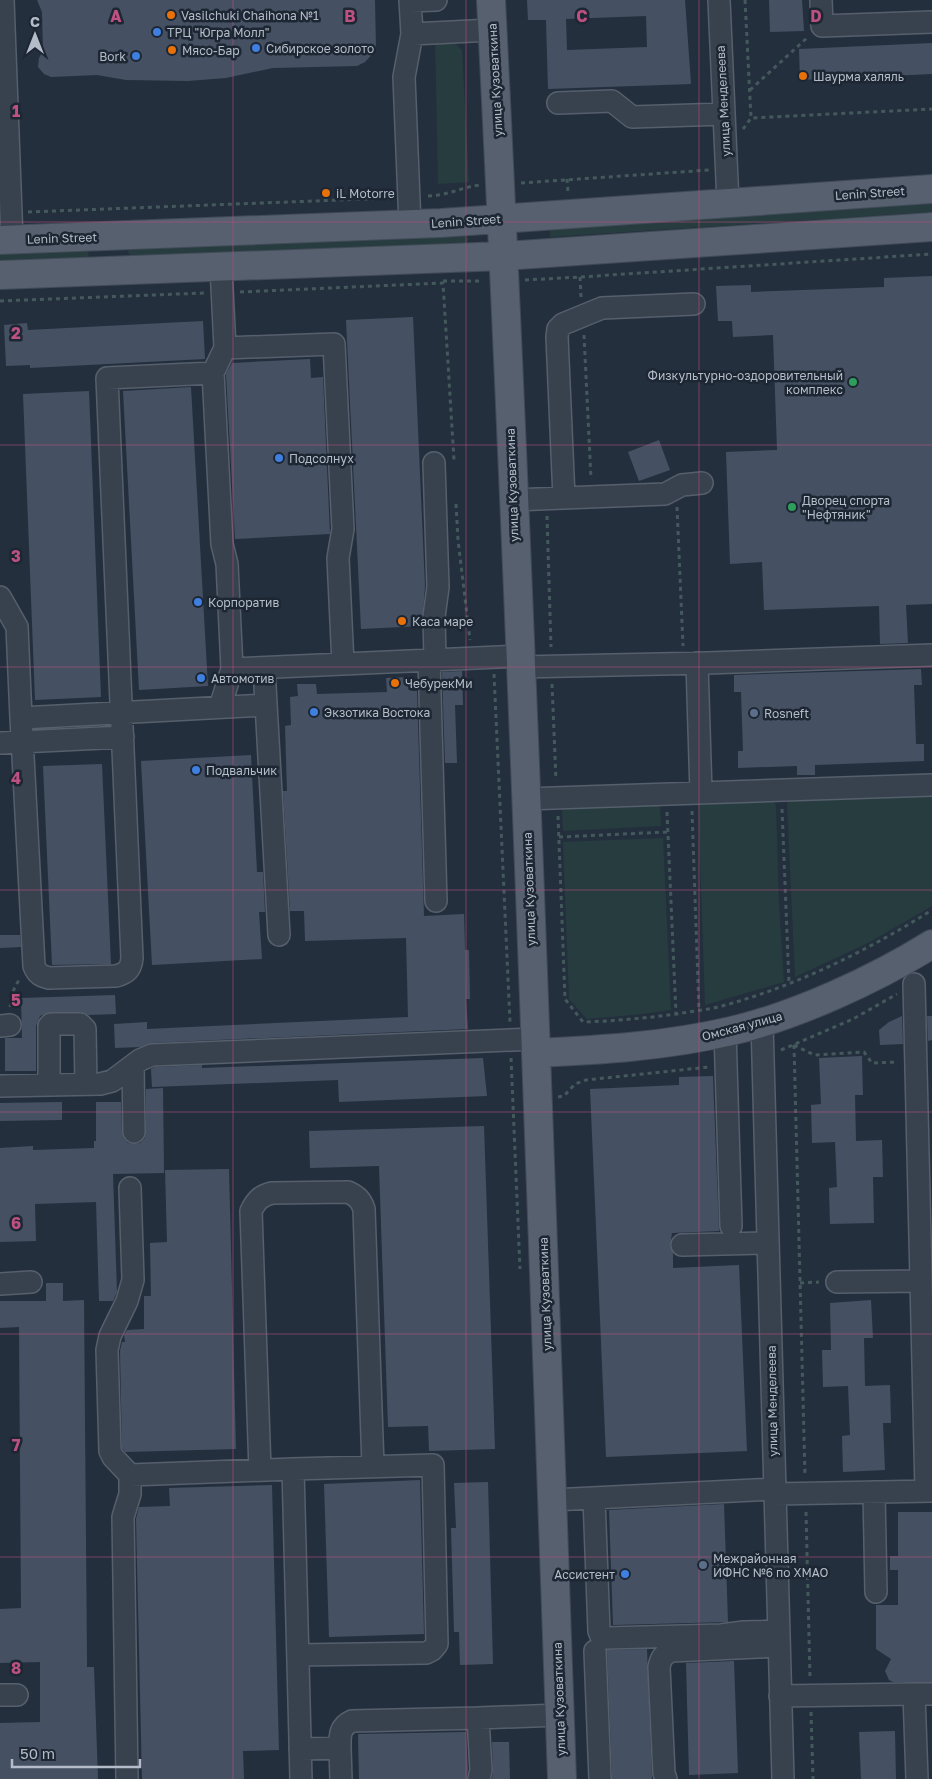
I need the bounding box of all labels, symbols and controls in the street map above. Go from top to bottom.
text: A [110,6,122,26]
text: B [344,6,356,26]
text: C [576,6,588,26]
text: D [810,6,822,26]
place label: Vasilchuki Chaihona №1 [181,8,319,23]
marker: Vasilchuki Chaihona №1 [165,9,177,21]
north arrow [10,10,60,60]
text: С [30,13,40,30]
street label: улица Кузоваткина [485,23,505,137]
place label: ТРЦ "Югра Молл" [167,25,269,40]
marker: ТРЦ "Югра Молл" [151,26,163,38]
place label: Сибирское золото [266,41,374,56]
marker: Сибирское золото [250,42,262,54]
place label: Мясо-Бар [182,43,240,58]
marker: Мясо-Бар [166,44,178,56]
street label: улица Менделеева [713,45,733,157]
place label: Bork [99,49,126,64]
marker: Bork [130,50,142,62]
place label: Шаурма халяль [813,69,904,84]
marker: Шаурма халяль [797,70,809,82]
text: 1 [12,101,20,121]
street label: Lenin Street [834,183,906,203]
place label: iL Motorre [336,186,395,201]
marker: iL Motorre [320,187,332,199]
street label: Lenin Street [430,211,502,231]
street label: Lenin Street [27,229,98,247]
text: 2 [11,323,21,343]
place label: Физкультурно-оздоровительный комплекс [648,368,843,397]
marker: Физкультурно-оздоровительный комплекс [847,376,859,388]
street label: улица Кузоваткина [503,428,521,542]
place label: Подсолнух [289,451,354,466]
marker: Подсолнух [273,452,285,464]
place label: Дворец спорта "Нефтяник" [802,493,890,522]
marker: Дворец спорта "Нефтяник" [786,501,798,513]
text: 3 [11,546,21,566]
place label: Корпоратив [208,595,279,610]
marker: Корпоратив [192,596,204,608]
place label: Каса маре [412,614,473,629]
marker: Каса маре [396,615,408,627]
place label: Автомотив [211,671,275,686]
marker: Автомотив [195,672,207,684]
place label: ЧебурекМи [405,676,473,691]
marker: ЧебурекМи [389,677,401,689]
place label: Экзотика Востока [324,705,430,720]
marker: Экзотика Востока [308,706,320,718]
place label: Rosneft [764,706,809,721]
marker: Rosneft [748,707,760,719]
place label: Подвальчик [206,763,277,778]
marker: Подвальчик [190,764,202,776]
text: 4 [11,768,21,788]
street label: улица Кузоваткина [520,832,538,946]
text: 5 [11,990,21,1010]
street label: Омская улица [700,1008,784,1044]
text: 6 [11,1213,21,1233]
street label: улица Кузоваткина [536,1237,554,1351]
street label: улица Менделеева [764,1345,780,1457]
text: 7 [12,1435,21,1455]
place label: Межрайонная ИФНС №6 по ХМАО [713,1551,829,1580]
marker: Межрайонная ИФНС №6 по ХМАО [697,1559,709,1571]
place label: Ассистент [554,1567,615,1582]
marker: Ассистент [619,1568,631,1580]
street label: улица Кузоваткина [550,1642,568,1756]
text: 8 [11,1658,21,1678]
scale bar [12,1736,140,1768]
text: 50 m [20,1744,55,1762]

